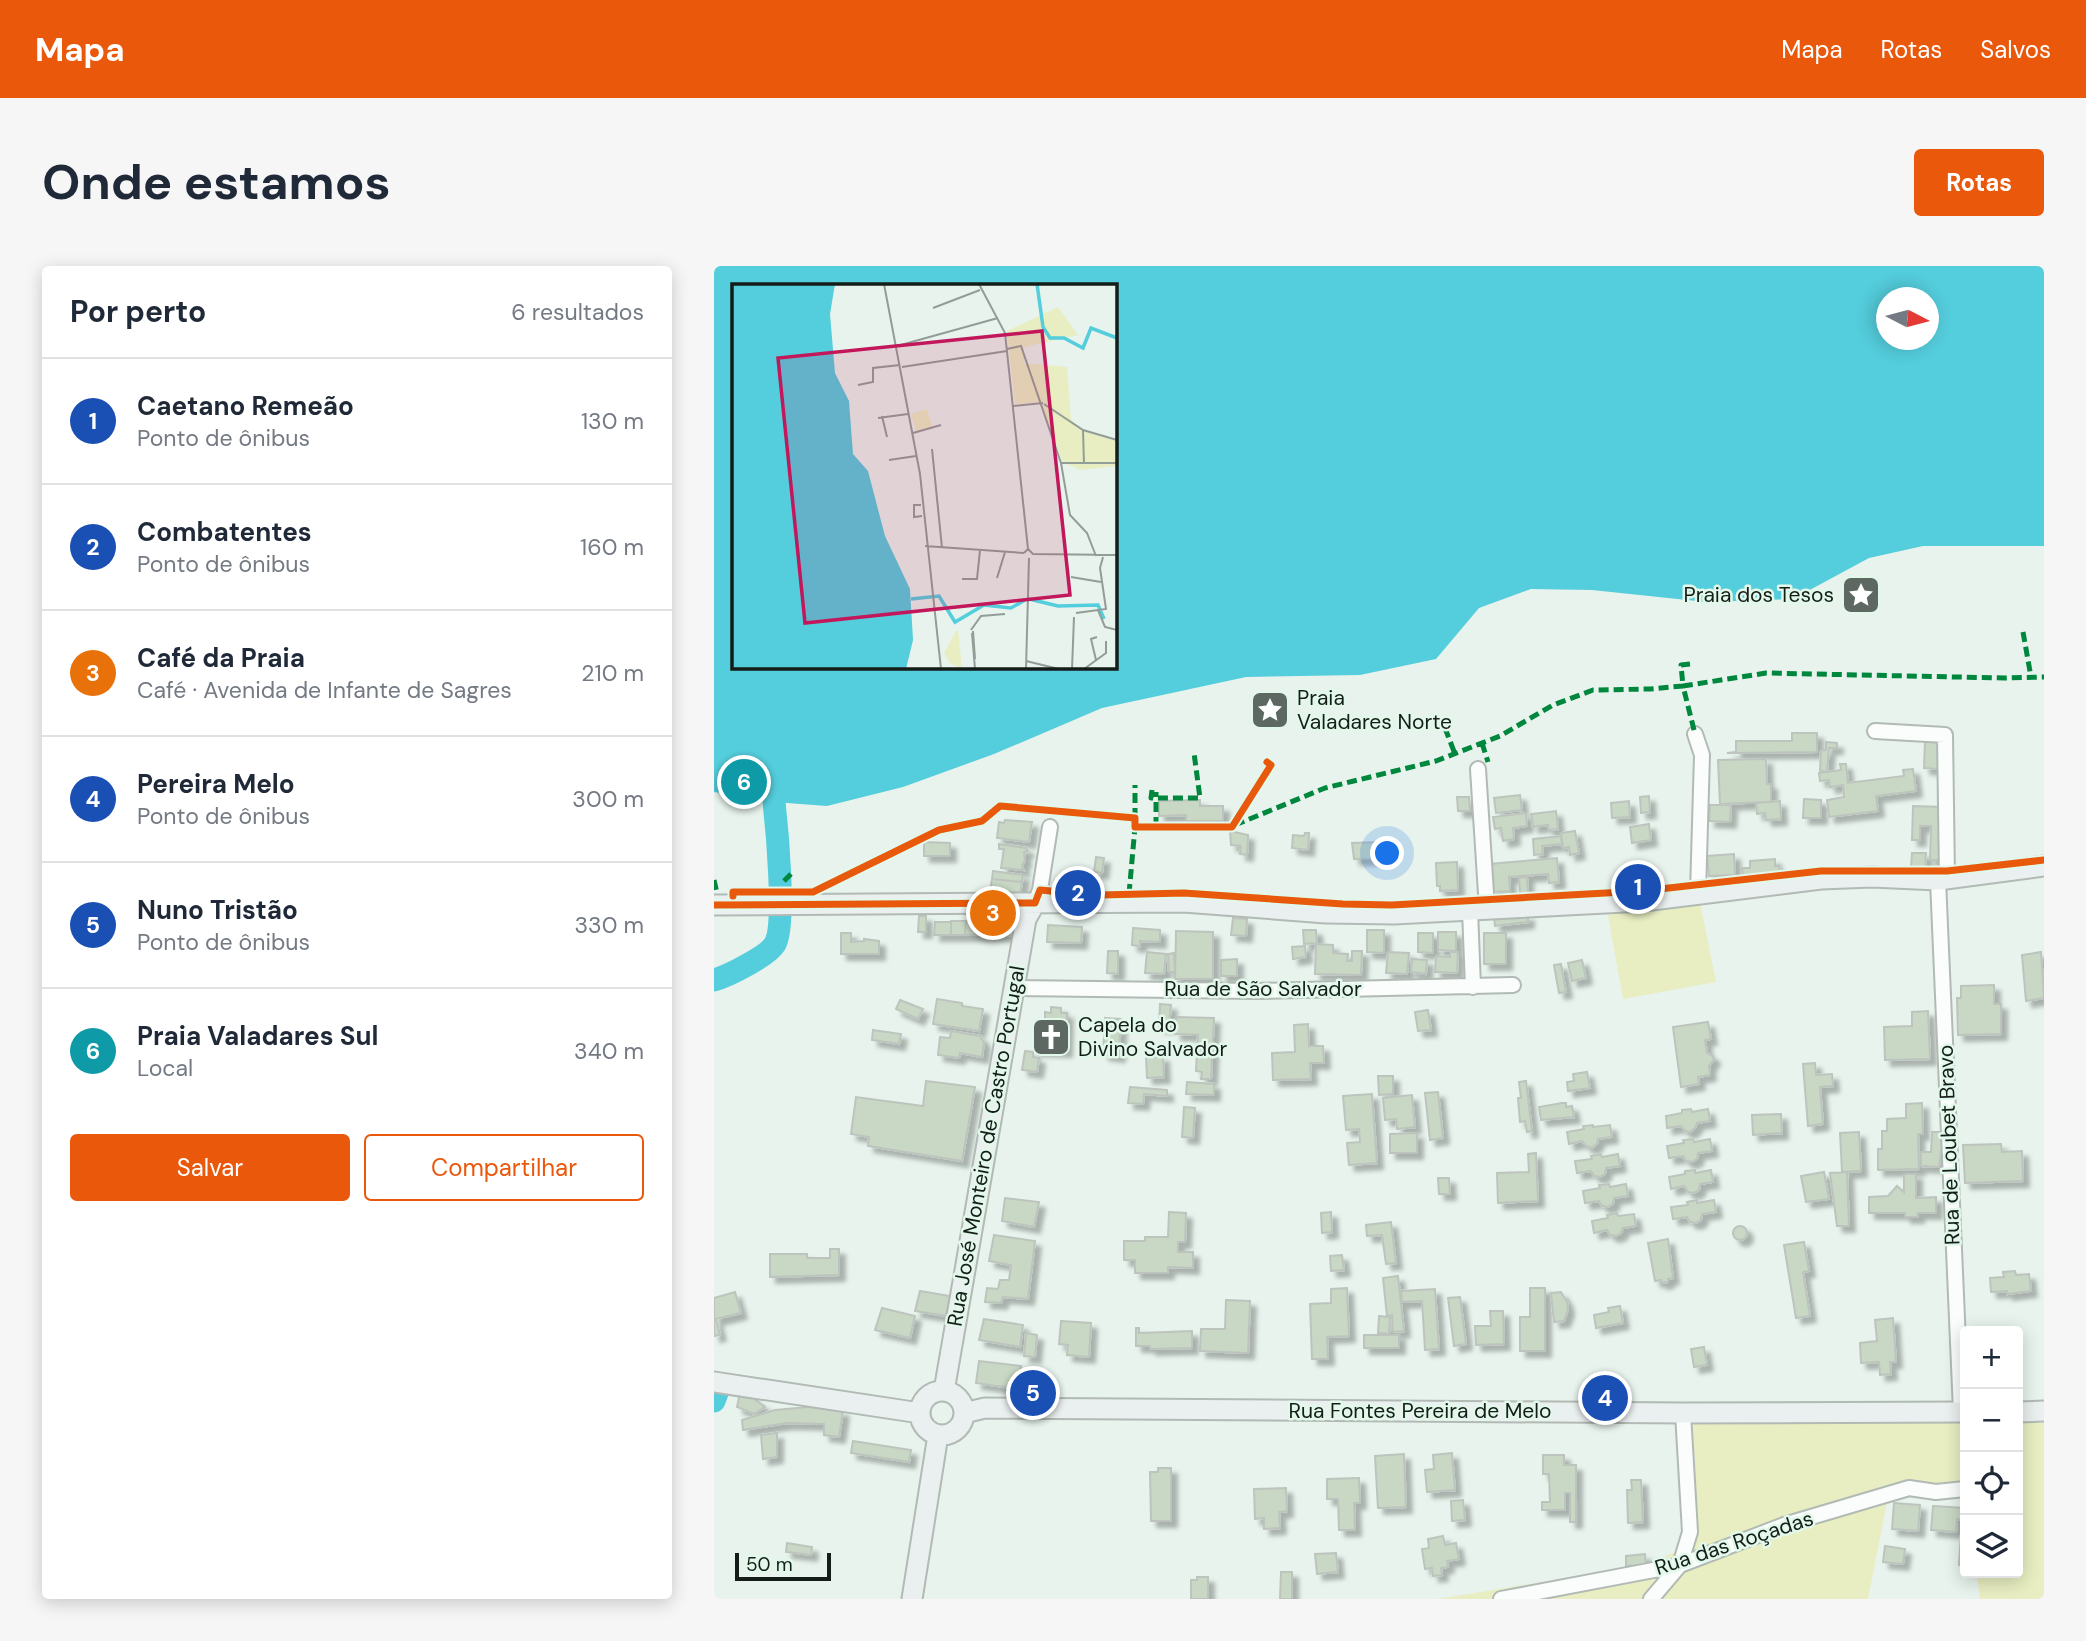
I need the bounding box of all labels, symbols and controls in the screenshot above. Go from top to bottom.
text: Mapa [35,28,125,71]
text: Mapa [1781,34,1843,65]
text: Rotas [1881,34,1942,65]
text: Salvos [1980,34,2051,65]
button: Rotas [1914,149,2044,216]
text: Onde estamos [42,150,391,214]
inset map [732,284,1116,668]
north arrow [1876,287,1939,350]
text: Por perto [70,292,206,331]
text: 6 resultados [511,297,644,327]
text: Caetano Remeão [137,389,354,423]
text: 1 [89,406,97,436]
text: 130 m [581,406,644,436]
text: Ponto de ônibus [137,423,310,453]
text: Combatentes [137,515,312,549]
text: 2 [86,532,100,562]
text: 160 m [580,532,644,562]
text: Ponto de ônibus [137,549,310,579]
place icon: Praia dos Tesos [1840,574,1882,616]
place label: Praia dos Tesos [1683,581,1834,609]
text: Café da Praia [137,641,305,675]
text: 3 [86,658,100,688]
text: 210 m [581,658,644,688]
text: Café · Avenida de Infante de Sagres [137,675,512,705]
place label: Praia Valadares Norte [1297,684,1452,736]
place icon: Praia Valadares Norte [1249,689,1291,731]
pin: 6 [721,756,767,808]
text: Pereira Melo [137,767,295,801]
text: 4 [86,784,100,814]
text: 300 m [572,784,644,814]
text: Ponto de ônibus [137,801,310,831]
your location [1370,836,1404,870]
pin: 1 [1615,861,1661,913]
pin: 2 [1055,867,1101,919]
pin: 3 [970,887,1016,939]
text: Nuno Tristão [137,893,298,927]
text: 5 [86,910,100,940]
text: 330 m [574,910,644,940]
text: Ponto de ônibus [137,927,310,957]
street label: Rua José Monteiro de Castro Portugal [940,963,1032,1329]
street label: Rua de São Salvador [1164,975,1362,1003]
place label: Capela do Divino Salvador [1078,1011,1228,1063]
church icon: Capela do Divino Salvador [1030,1016,1072,1058]
text: Praia Valadares Sul [137,1019,378,1053]
text: 6 [86,1036,100,1066]
text: 340 m [574,1036,644,1066]
street label: Rua de Loubet Bravo [1932,1044,1966,1246]
text: Local [137,1053,193,1083]
button: Salvar [70,1134,350,1201]
button: Compartilhar [364,1134,644,1201]
map controls [1960,1326,2023,1578]
button: + [1960,1326,2023,1389]
pin: 5 [1010,1367,1056,1419]
pin: 4 [1582,1372,1628,1424]
button: − [1960,1389,2023,1452]
street label: Rua Fontes Pereira de Melo [1289,1397,1551,1425]
button: locate [1960,1452,2023,1515]
street label: Rua das Roçadas [1651,1504,1817,1582]
button: layers [1960,1515,2023,1578]
scale bar [735,1550,831,1582]
text: 50 m [746,1552,793,1577]

